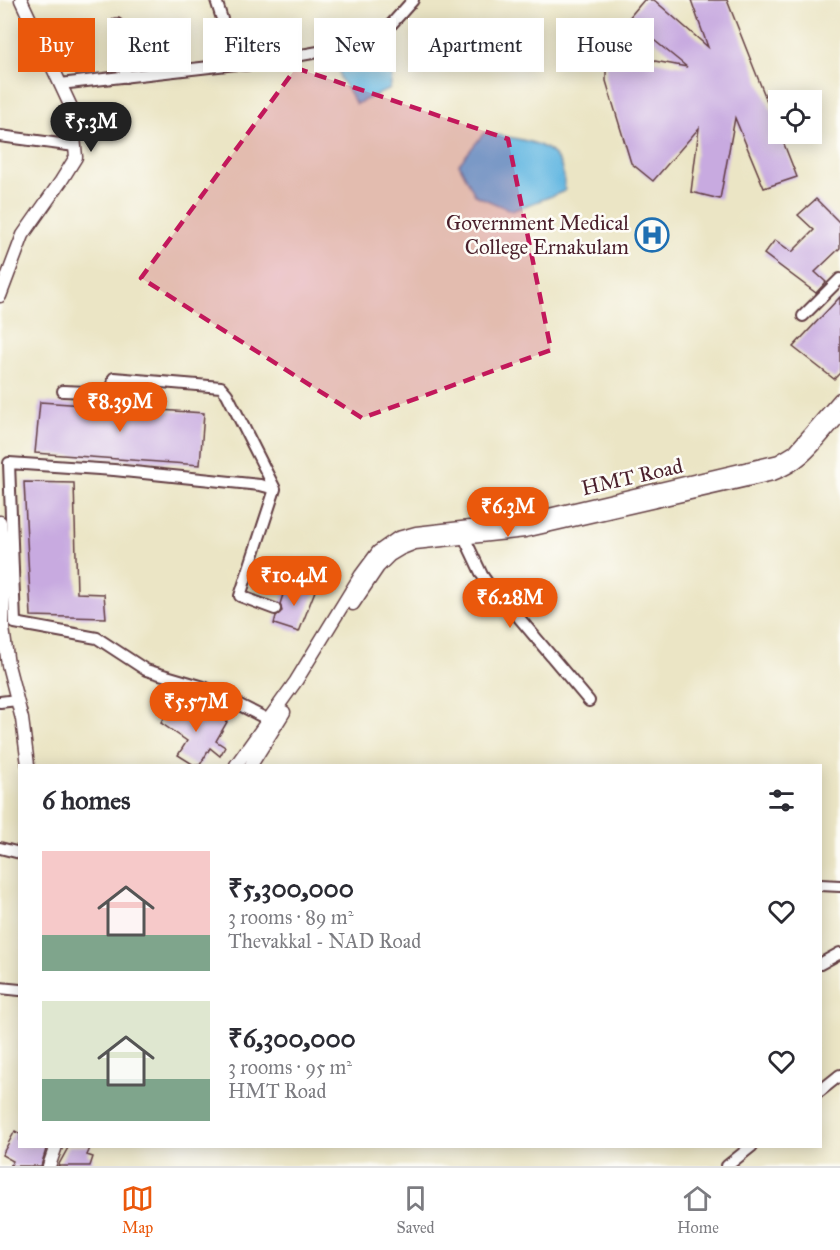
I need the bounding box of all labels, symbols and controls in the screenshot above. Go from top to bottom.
chip: Buy [18,18,95,72]
chip: Rent [107,18,191,72]
chip: Filters [203,18,302,72]
chip: New [314,18,396,72]
chip: Apartment [408,18,544,72]
chip: House [556,18,654,72]
map controls [768,90,822,144]
button: locate [768,90,822,144]
pin: ₹5.3M [49,102,133,153]
text: ₹5.3M [64,109,118,133]
place label: Government Medical College Ernakulam [446,210,629,260]
hospital icon: Government Medical College Ernakulam [634,217,670,253]
pin: ₹8.39M [71,382,169,433]
text: ₹8.39M [87,389,153,413]
street label: HMT Road [579,453,686,501]
pin: ₹6.3M [466,487,550,538]
text: ₹6.3M [481,494,535,518]
pin: ₹10.4M [245,556,343,607]
text: ₹10.4M [261,563,328,587]
pin: ₹6.28M [461,578,559,629]
text: ₹6.28M [477,585,543,609]
pin: ₹5.57M [147,682,245,733]
text: ₹5.57M [164,689,228,713]
text: 6 homes [42,784,131,816]
icon: filters [765,784,798,817]
text: ₹5,300,000 [228,872,354,904]
icon: home [90,875,162,947]
icon: heart [765,895,798,928]
text: 3 rooms · 89 m² [228,905,353,929]
text: Thevakkal - NAD Road [228,929,421,953]
text: ₹6,300,000 [228,1022,356,1054]
icon: home [90,1025,162,1097]
icon: heart [765,1045,798,1078]
text: 3 rooms · 95 m² [228,1055,352,1079]
text: HMT Road [228,1079,327,1103]
tab: Map [121,1182,154,1237]
tab: Saved [397,1182,435,1237]
tab: Home [677,1182,719,1237]

